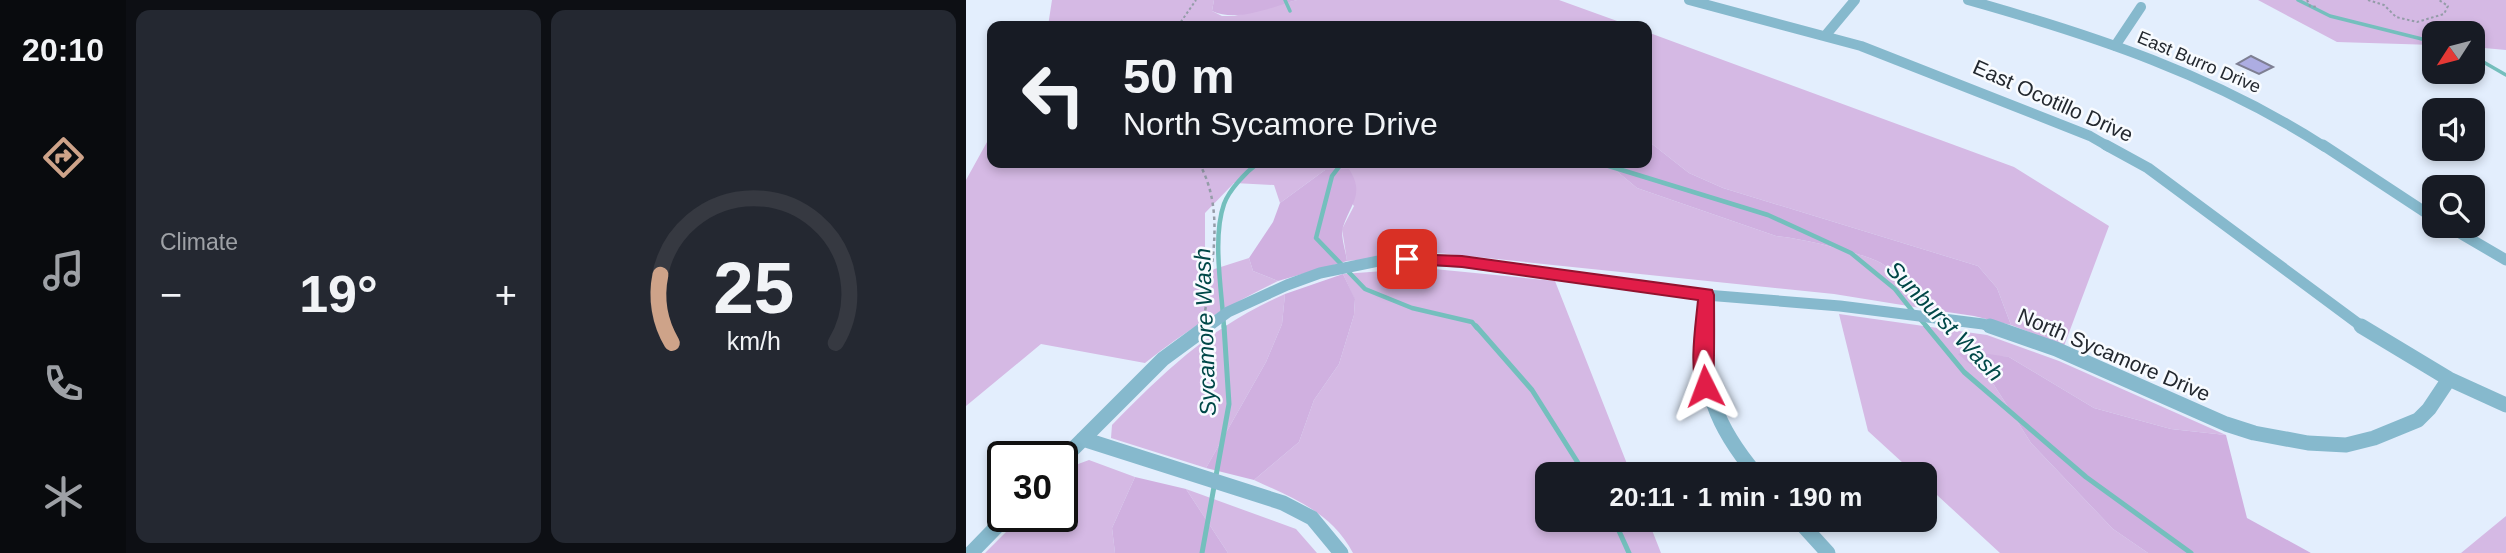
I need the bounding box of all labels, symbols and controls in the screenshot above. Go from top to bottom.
north arrow [2422,21,2485,84]
map controls [2422,21,2485,238]
street label: East Burro Drive [2134,27,2264,97]
text: 20:10 [22,32,104,68]
icon: left [1008,49,1099,140]
text: 50 m [1123,49,1235,103]
street label: East Ocotillo Drive [1970,55,2137,146]
button: sound [2422,98,2485,161]
text: North Sycamore Drive [1123,106,1438,142]
icon: directions [39,133,88,182]
button: search [2422,175,2485,238]
text: Climate [160,229,238,255]
pin [1377,229,1437,289]
icon: arrive [1388,240,1426,278]
icon: music [39,246,88,295]
text: 25 [713,247,794,328]
water label: Sycamore Wash [1189,247,1221,417]
water label: Sunburst Wash [1881,256,2009,386]
text: 19° [299,265,378,323]
text: − [160,274,182,316]
text: + [495,274,517,316]
street label: North Sycamore Drive [2015,304,2214,405]
text: km/h [726,326,781,354]
position arrow [1668,349,1742,423]
icon: phone [39,359,88,408]
speed limit sign: 30 [987,441,1078,532]
icon: climate [39,472,88,521]
text: 20:11 · 1 min · 190 m [1610,482,1862,512]

